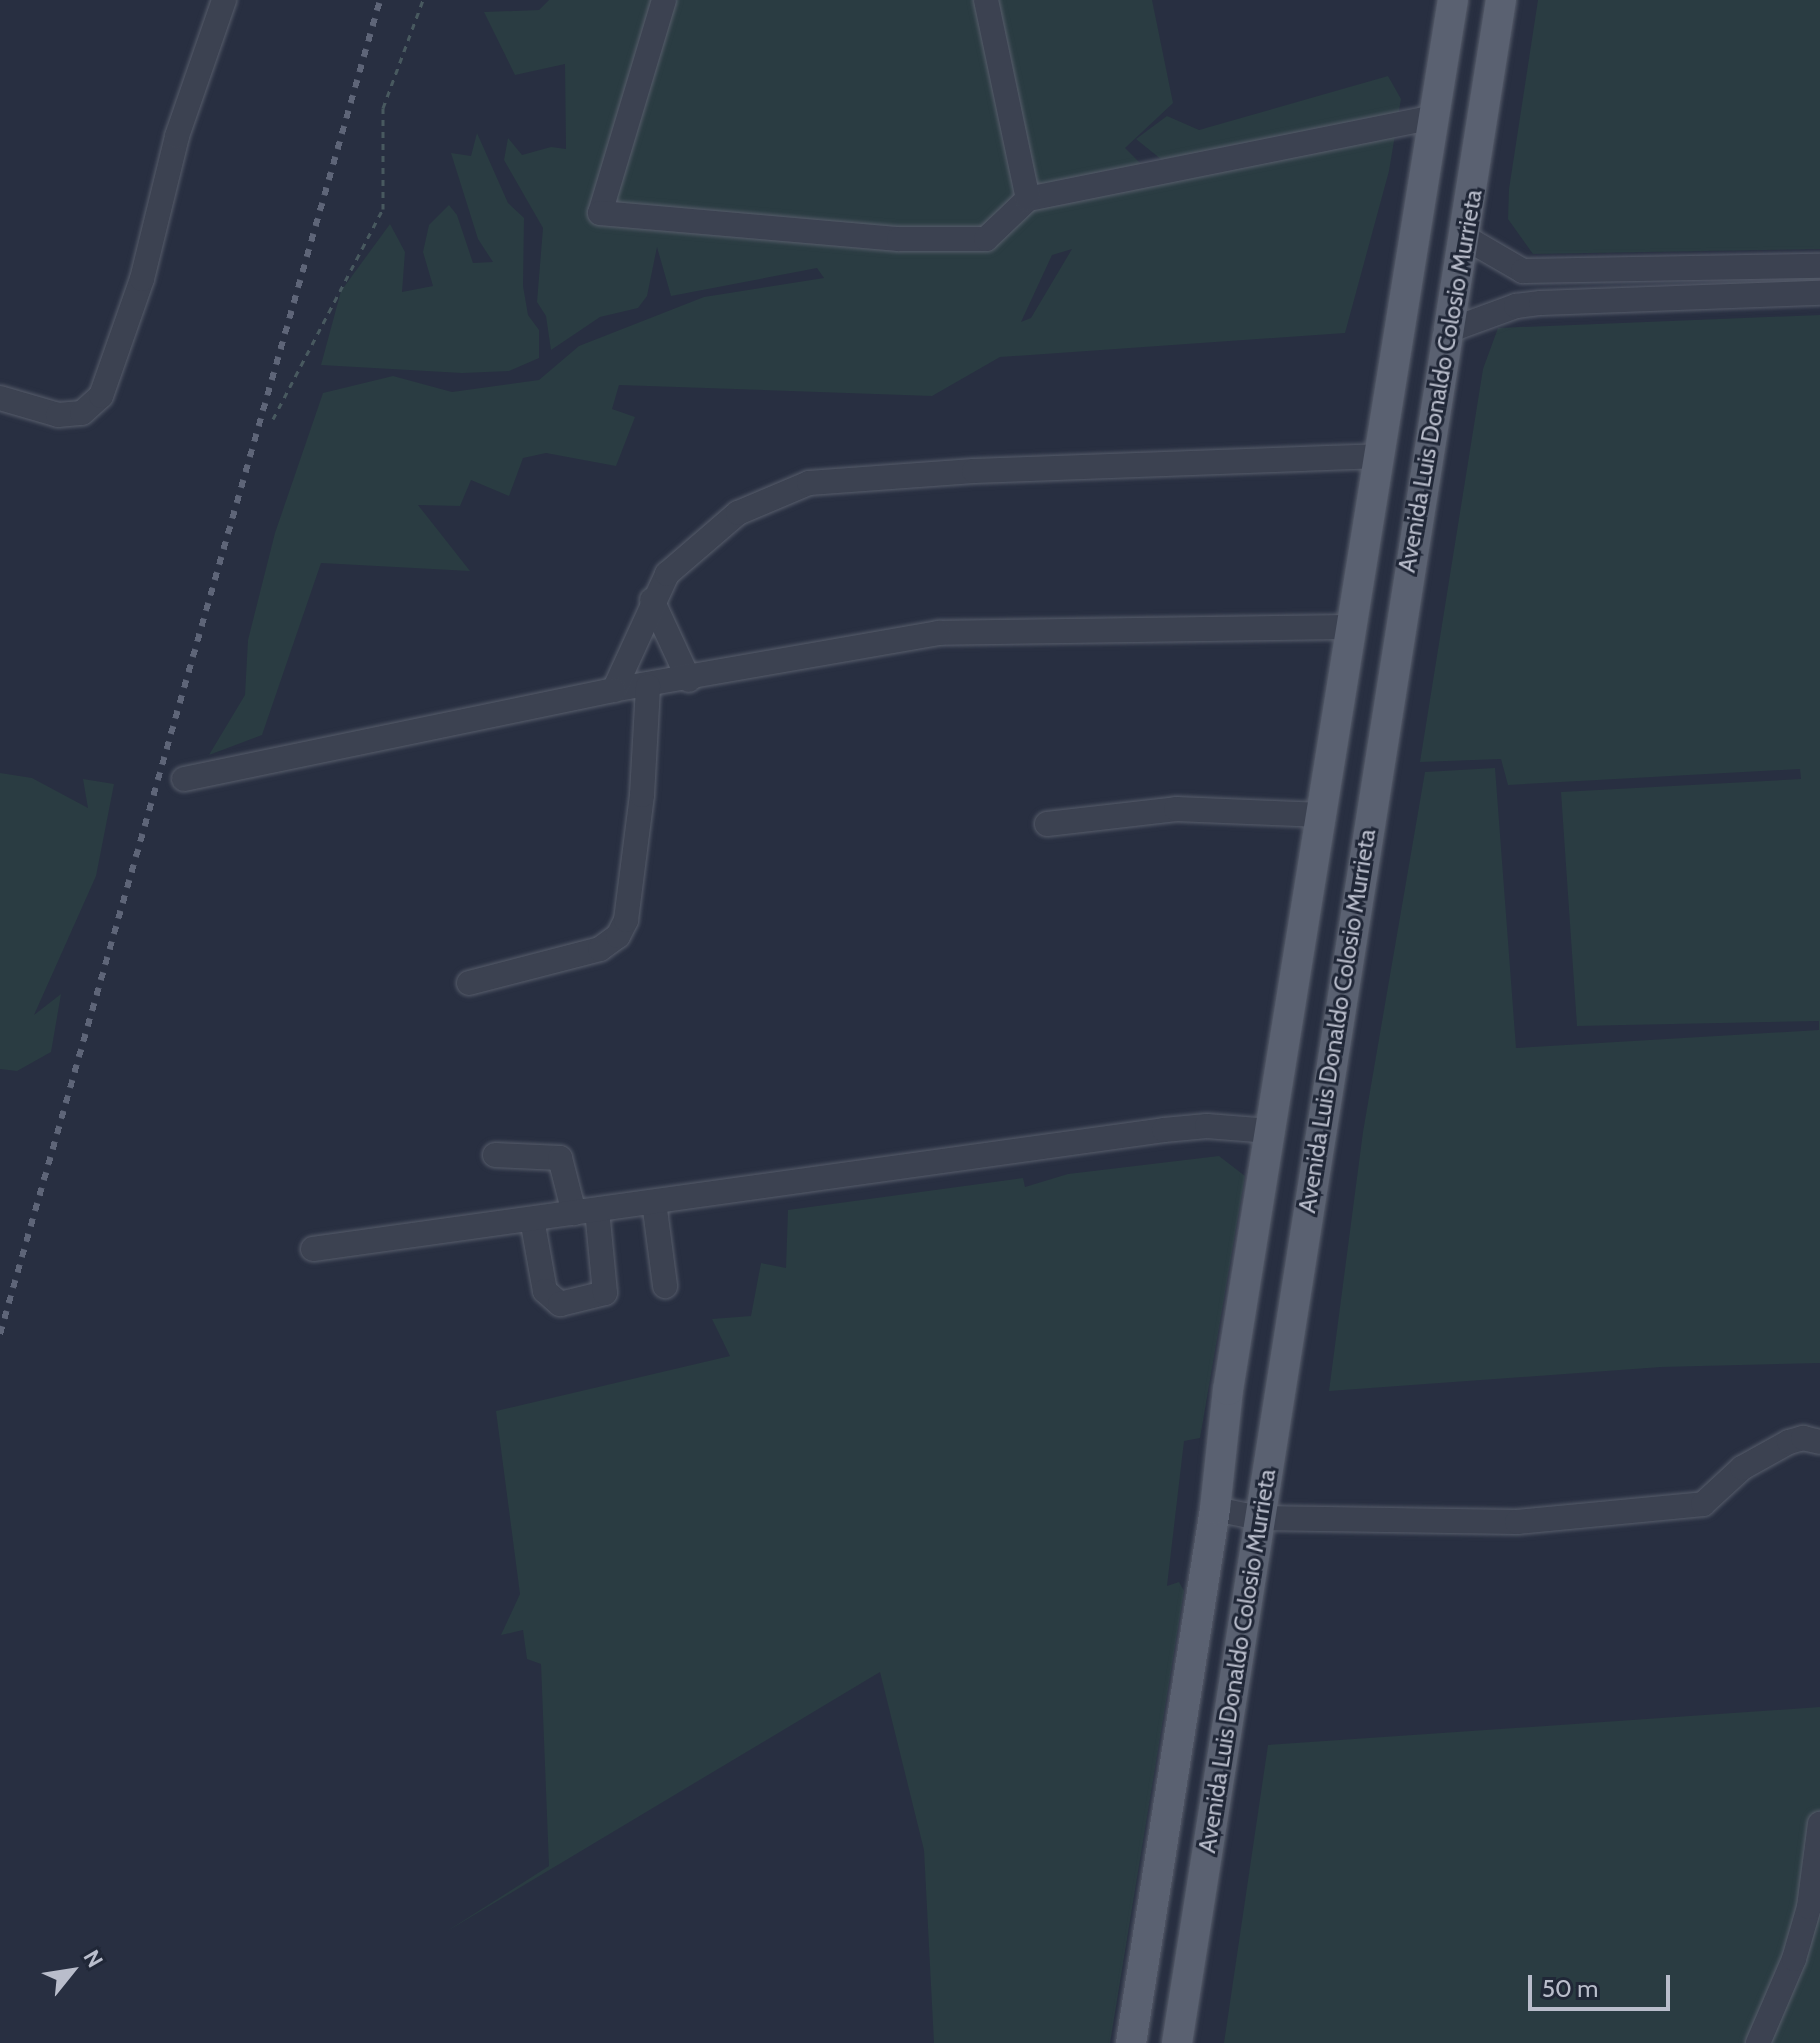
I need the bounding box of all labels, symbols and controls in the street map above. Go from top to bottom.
street label: Avenida Luis Donaldo Colosio Murrieta [1392,187,1488,575]
street label: Avenida Luis Donaldo Colosio Murrieta [1292,827,1382,1215]
street label: Avenida Luis Donaldo Colosio Murrieta [1192,1467,1282,1855]
north arrow [32,1931,112,2011]
text: N [78,1945,109,1972]
scale bar [1532,1959,1674,2009]
text: 50 m [1542,1974,1598,2003]

